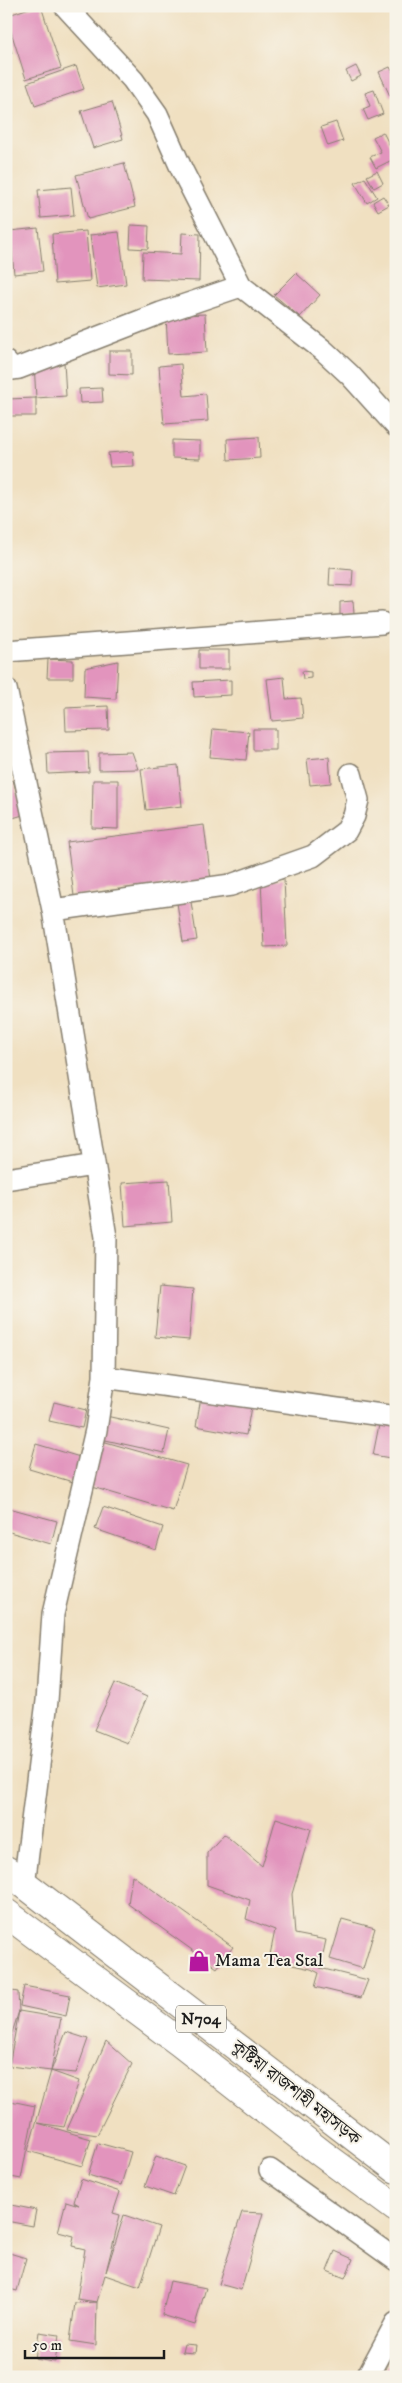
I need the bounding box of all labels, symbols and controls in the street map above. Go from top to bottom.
shop icon: Mama Tea Stal [186,1948,212,1974]
place label: Mama Tea Stal [215,1950,324,1972]
road number: N704 [176,2006,226,2032]
street label: কুষ্টিয়া রাজশাহী মহাসড়ক [226,2035,366,2151]
scale bar [25,2328,164,2360]
text: 50 m [32,2336,62,2355]

